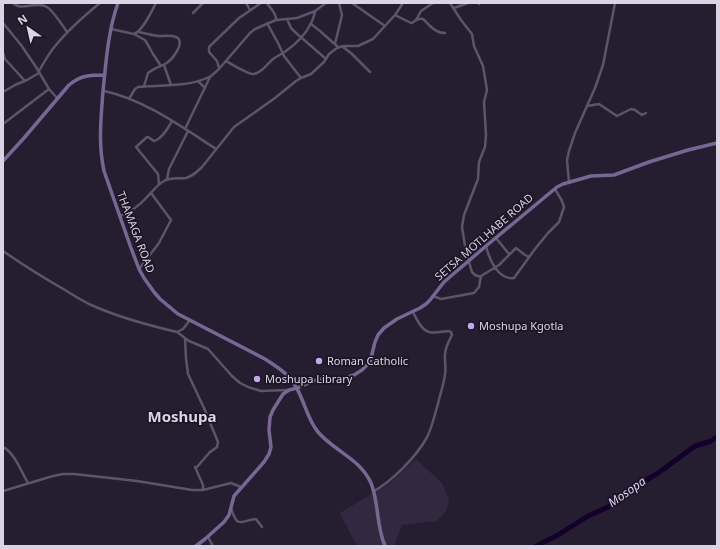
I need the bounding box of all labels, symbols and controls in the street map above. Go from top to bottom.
north arrow [8,8,48,48]
text: N [14,11,30,28]
street label: THAMAGA ROAD [114,189,159,275]
street label: SETSA MOTLHABE ROAD [431,190,536,284]
place label: Moshupa Kgotla [479,318,564,333]
marker: Moshupa Kgotla [466,321,476,331]
place label: Roman Catholic [327,353,408,368]
marker: Roman Catholic [314,356,324,366]
place label: Moshupa Library [265,371,353,386]
marker: Moshupa Library [252,374,262,384]
district label: Moshupa [147,406,217,426]
water label: Mosopa [604,472,649,511]

